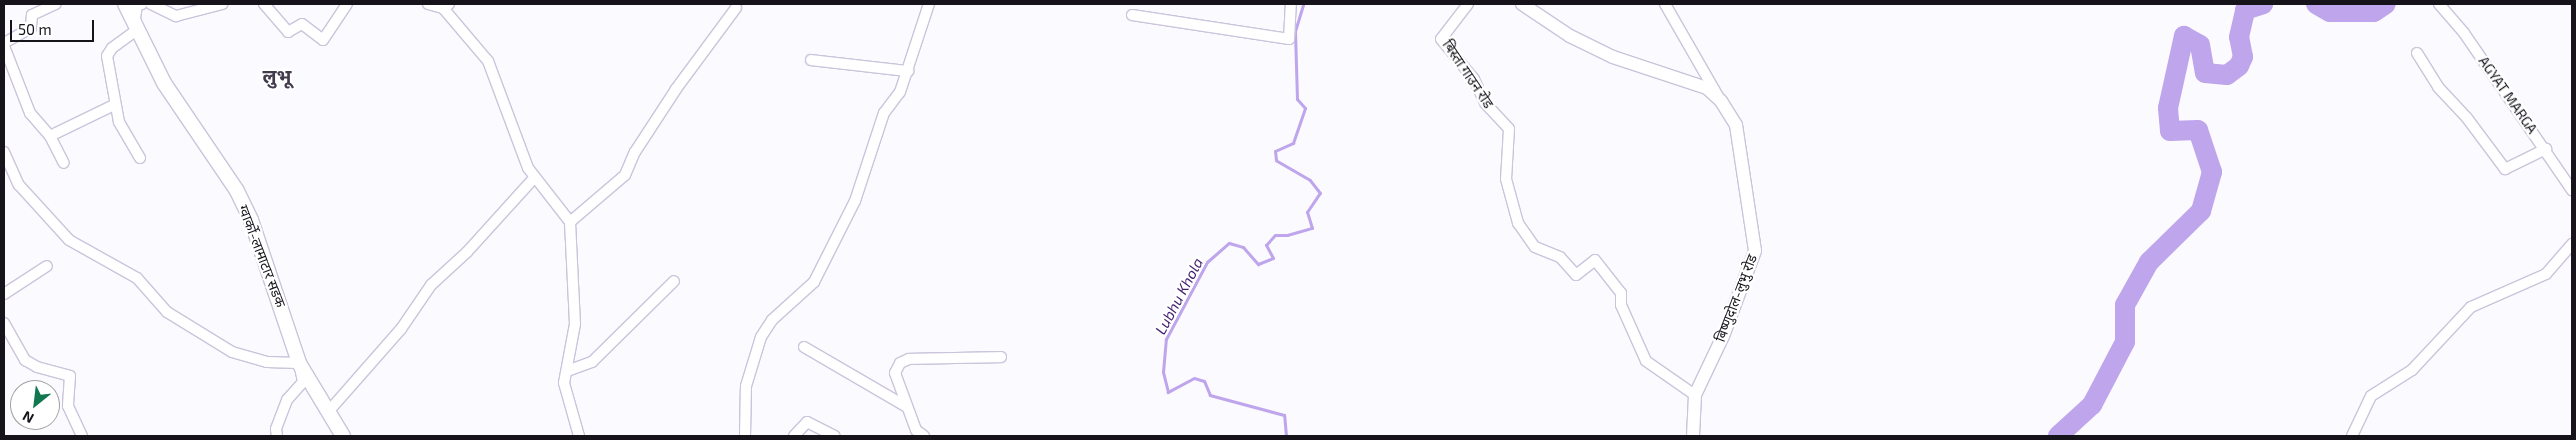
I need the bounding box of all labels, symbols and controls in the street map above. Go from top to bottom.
scale bar [12,10,96,42]
text: 50 m [18,20,52,38]
street label: बिस्ता गाउन रोड [1439,37,1497,111]
street label: AGYAT MARGA [2475,53,2541,137]
district label: लुभू [263,65,291,87]
street label: ग्वार्को-लामाटार सडक [235,202,289,310]
street label: बिष्णुदोल-लुभु रोड [1712,252,1760,344]
water label: Lubhu Khola [1151,255,1207,337]
north arrow [10,380,60,430]
text: N [19,408,37,428]

